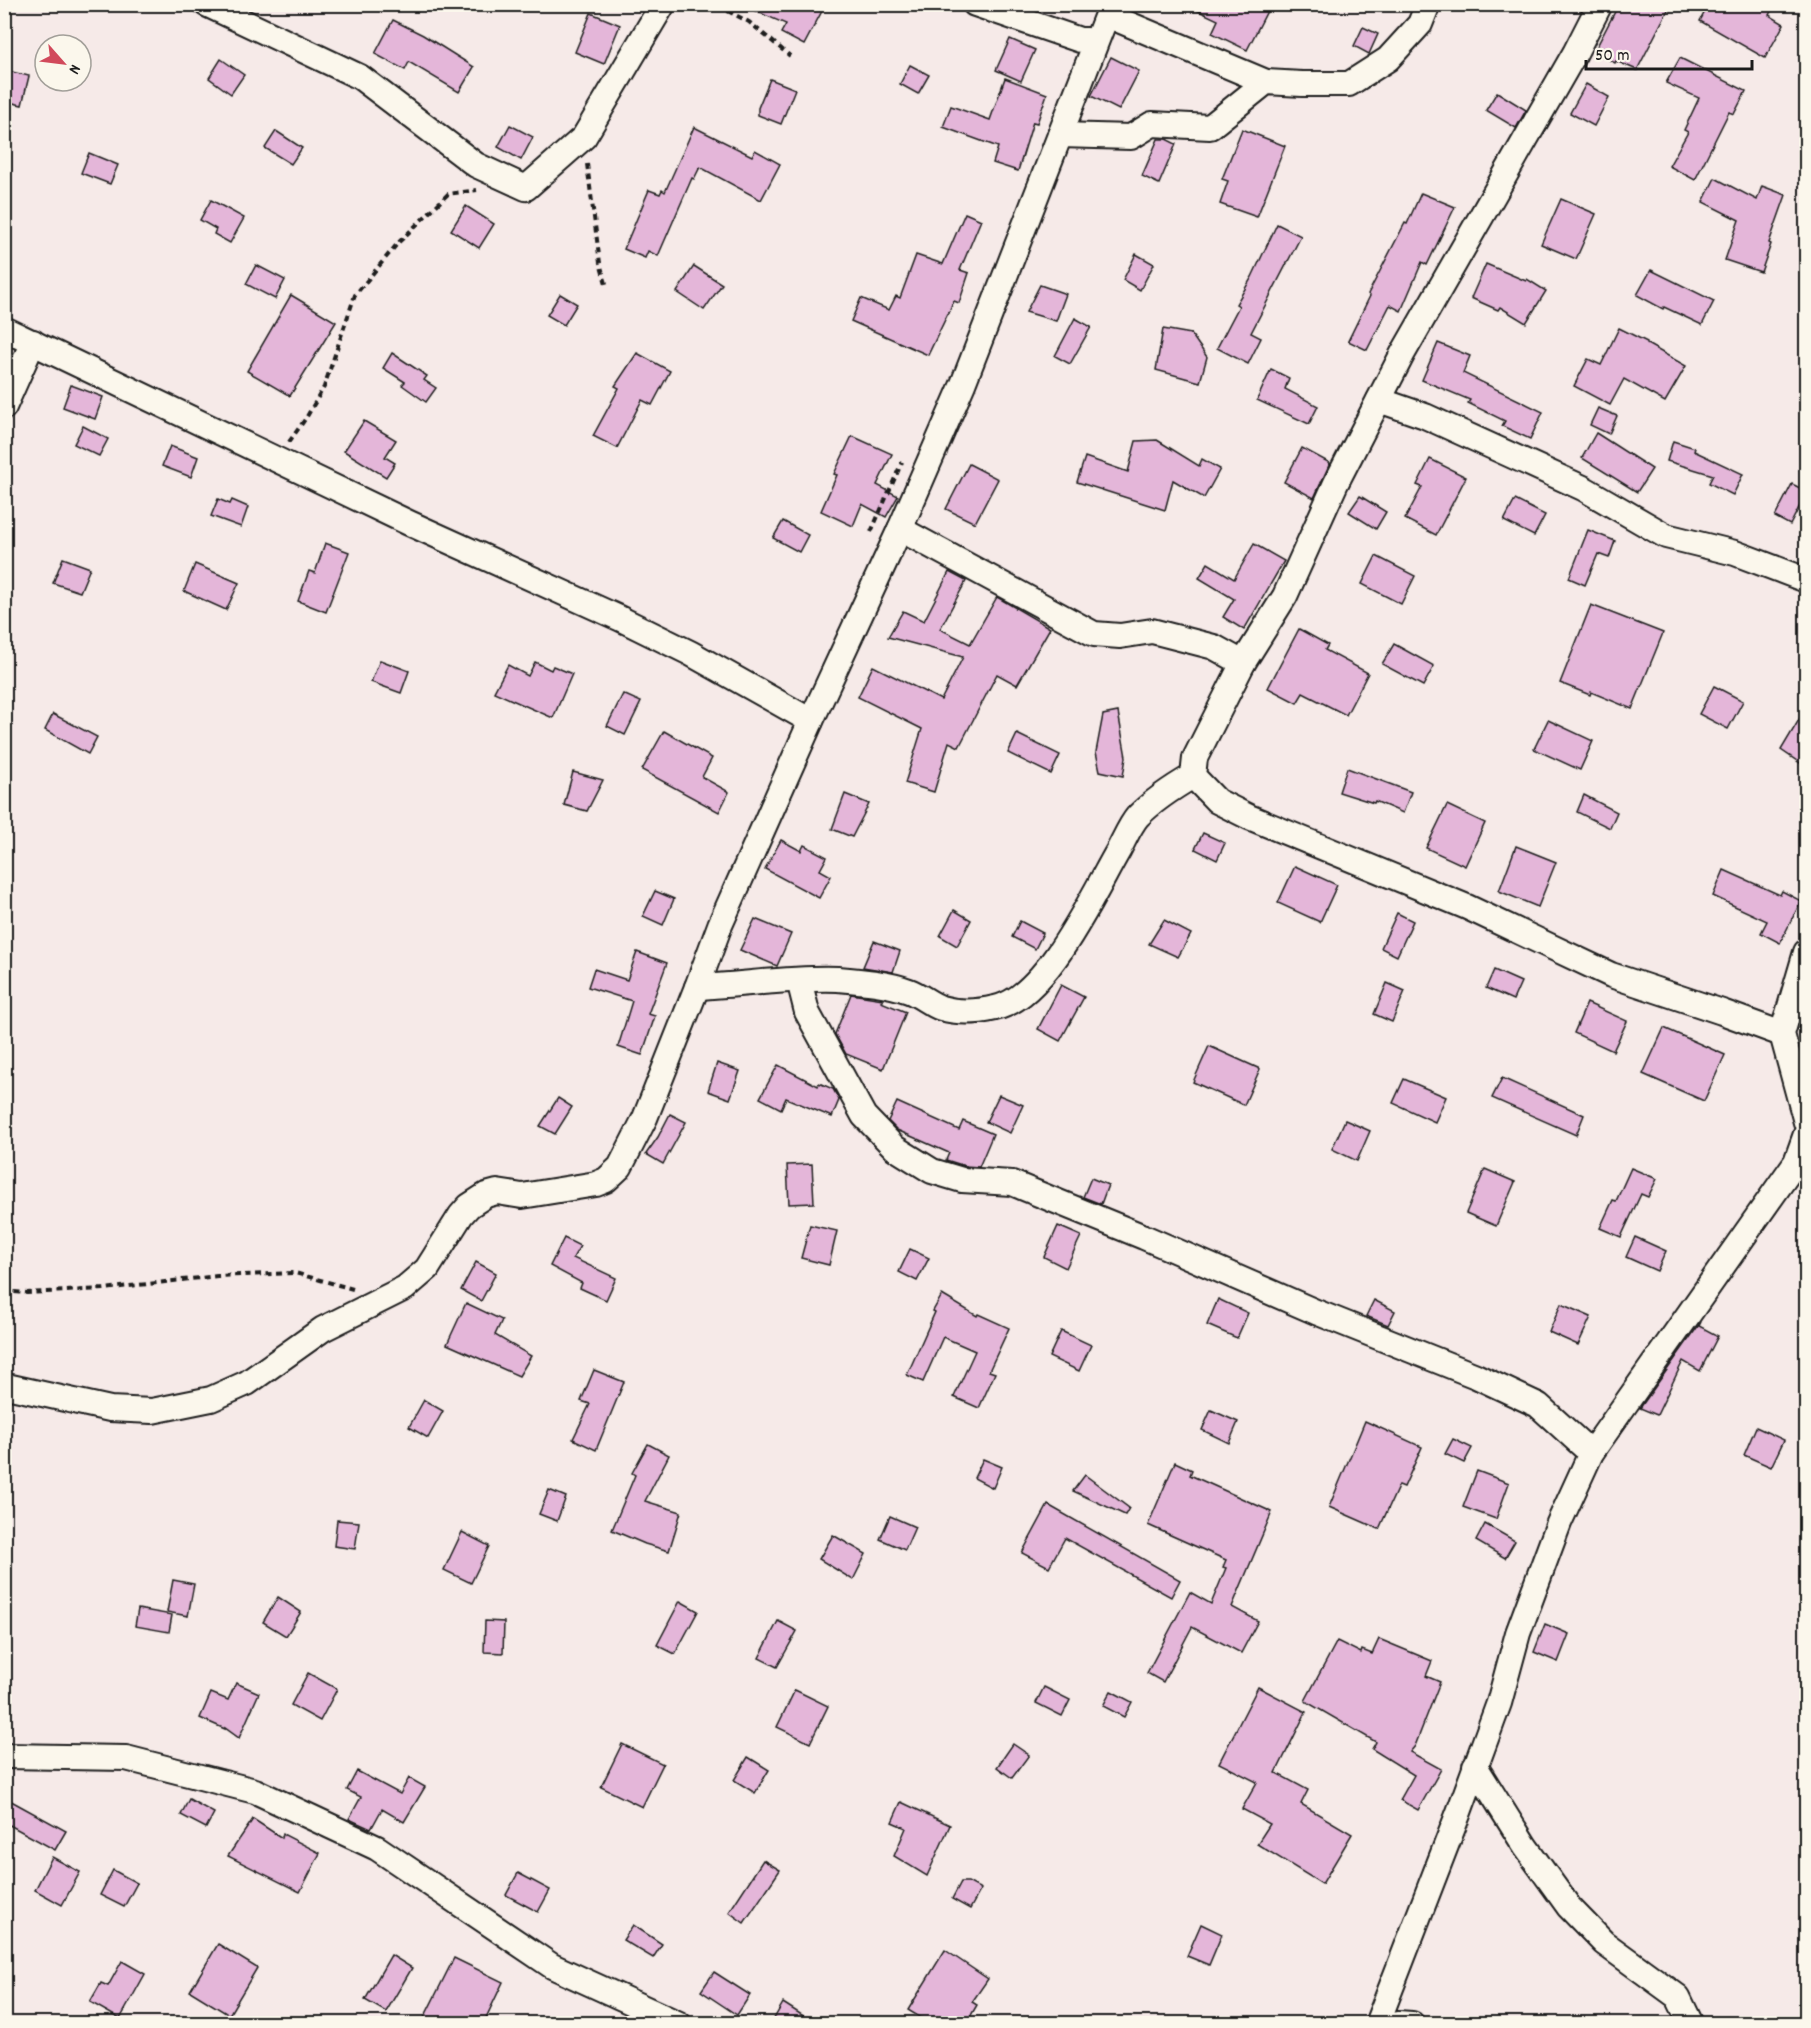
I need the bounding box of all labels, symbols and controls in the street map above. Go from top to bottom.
north arrow [33,33,93,93]
scale bar [1586,33,1752,71]
text: 50 m [1595,44,1630,69]
text: N [62,60,86,78]

